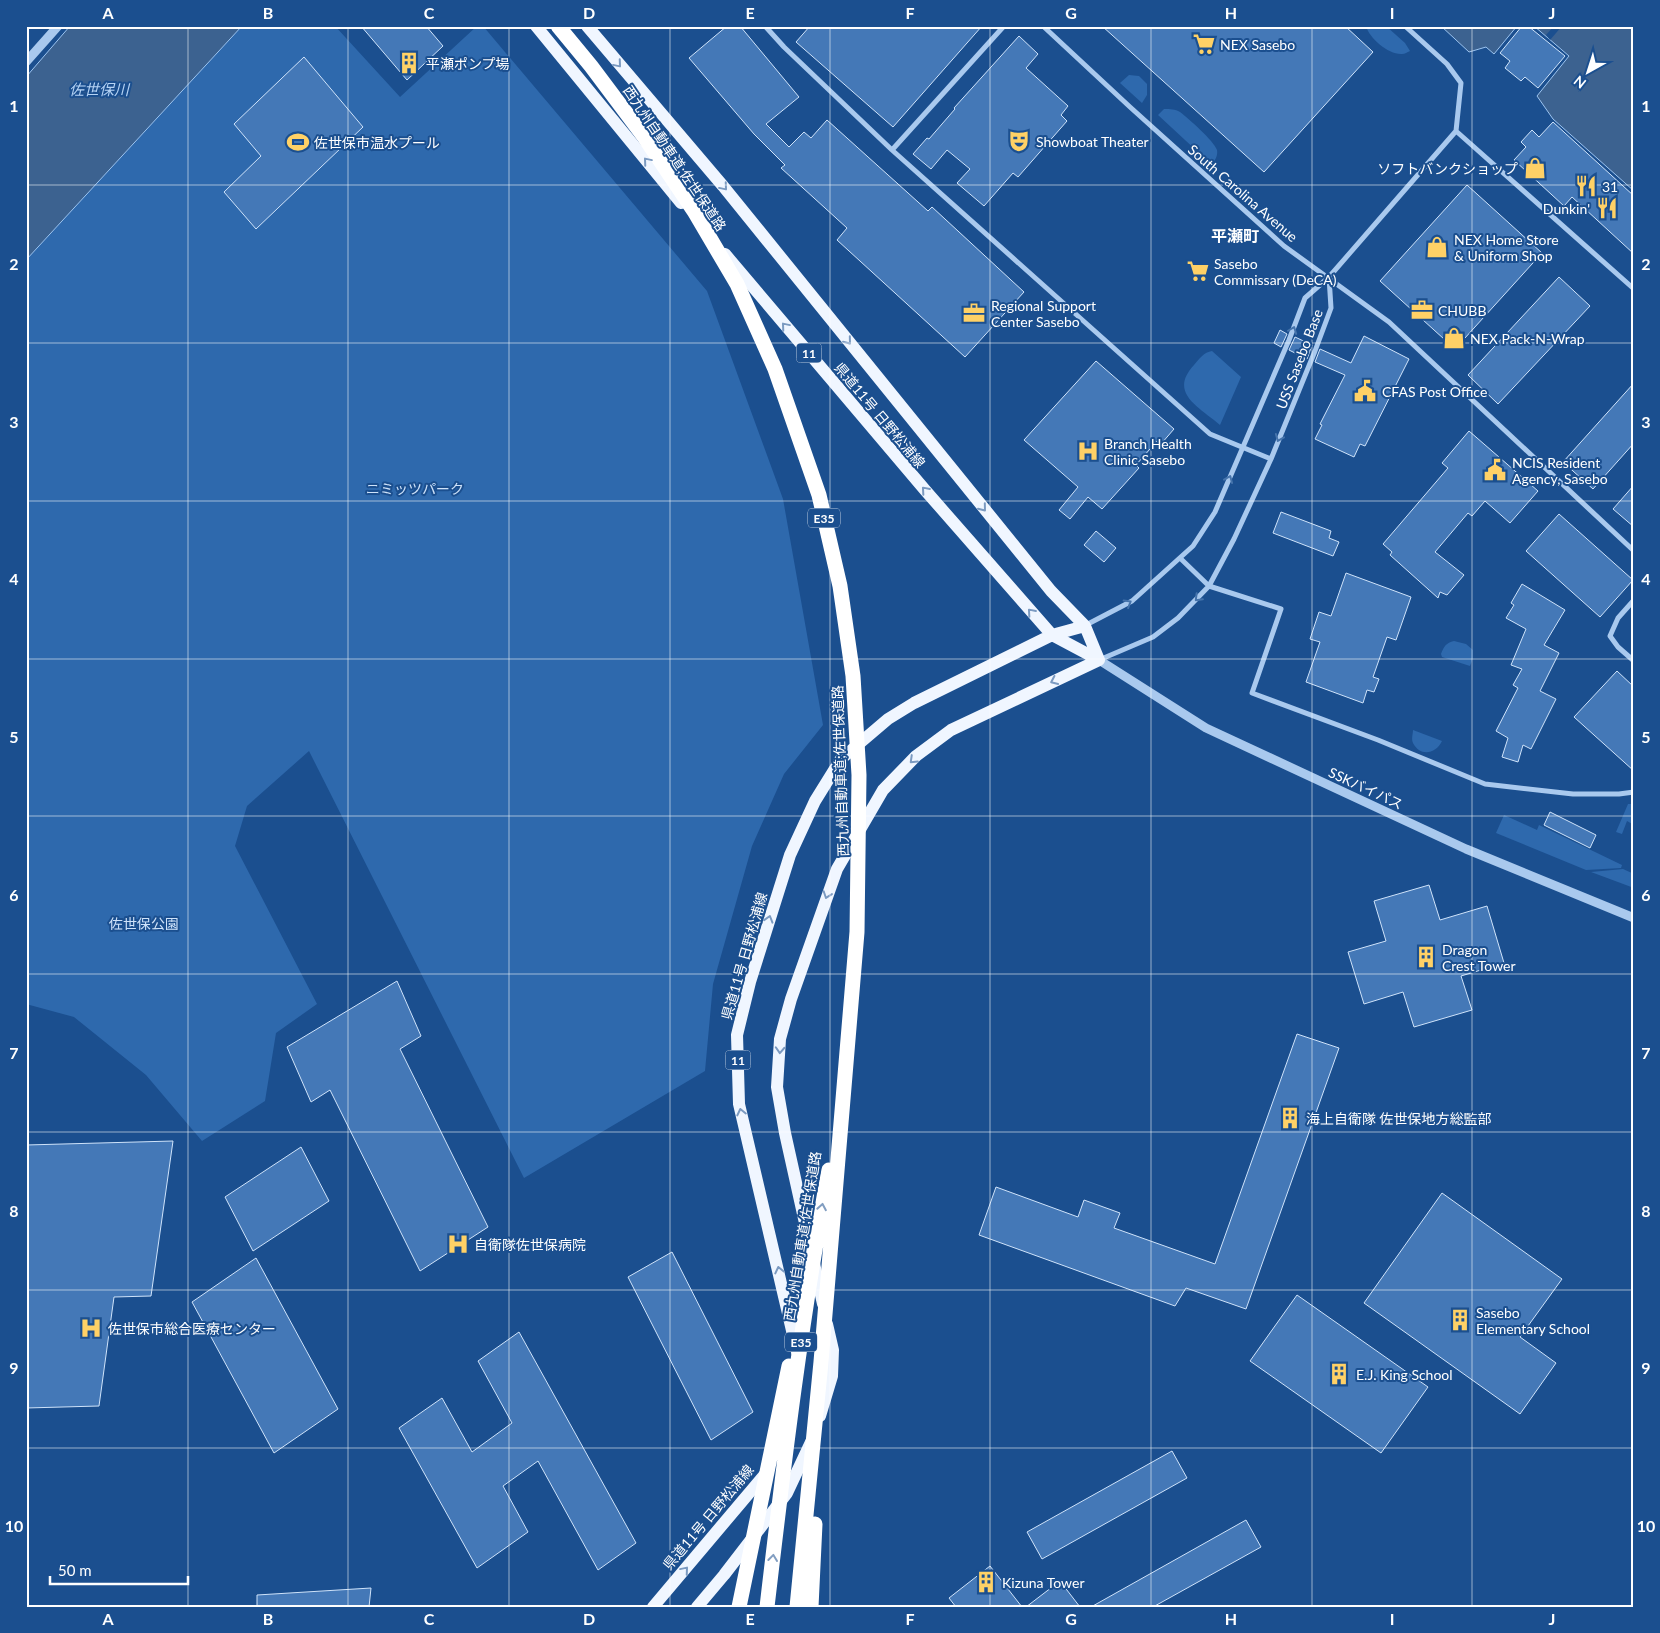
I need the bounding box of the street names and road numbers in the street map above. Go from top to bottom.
street label: 西九州自動車道;佐世保道路 [620,82,730,234]
street label: South Carolina Avenue [1185,141,1301,245]
street label: USS Sasebo Base [1272,307,1326,411]
road number: 11 [796,343,822,362]
street label: 県道11号 日野松浦線 [831,359,929,471]
road number: E35 [808,508,840,528]
street label: 西九州自動車道;佐世保道路 [829,685,851,857]
street label: SSKバイパス [1326,763,1406,813]
street label: 県道11号 日野松浦線 [718,890,770,1022]
road number: 11 [726,1050,750,1070]
street label: 西九州自動車道;佐世保道路 [780,1150,824,1322]
road number: E35 [785,1332,817,1351]
street label: 県道11号 日野松浦線 [659,1461,757,1573]

